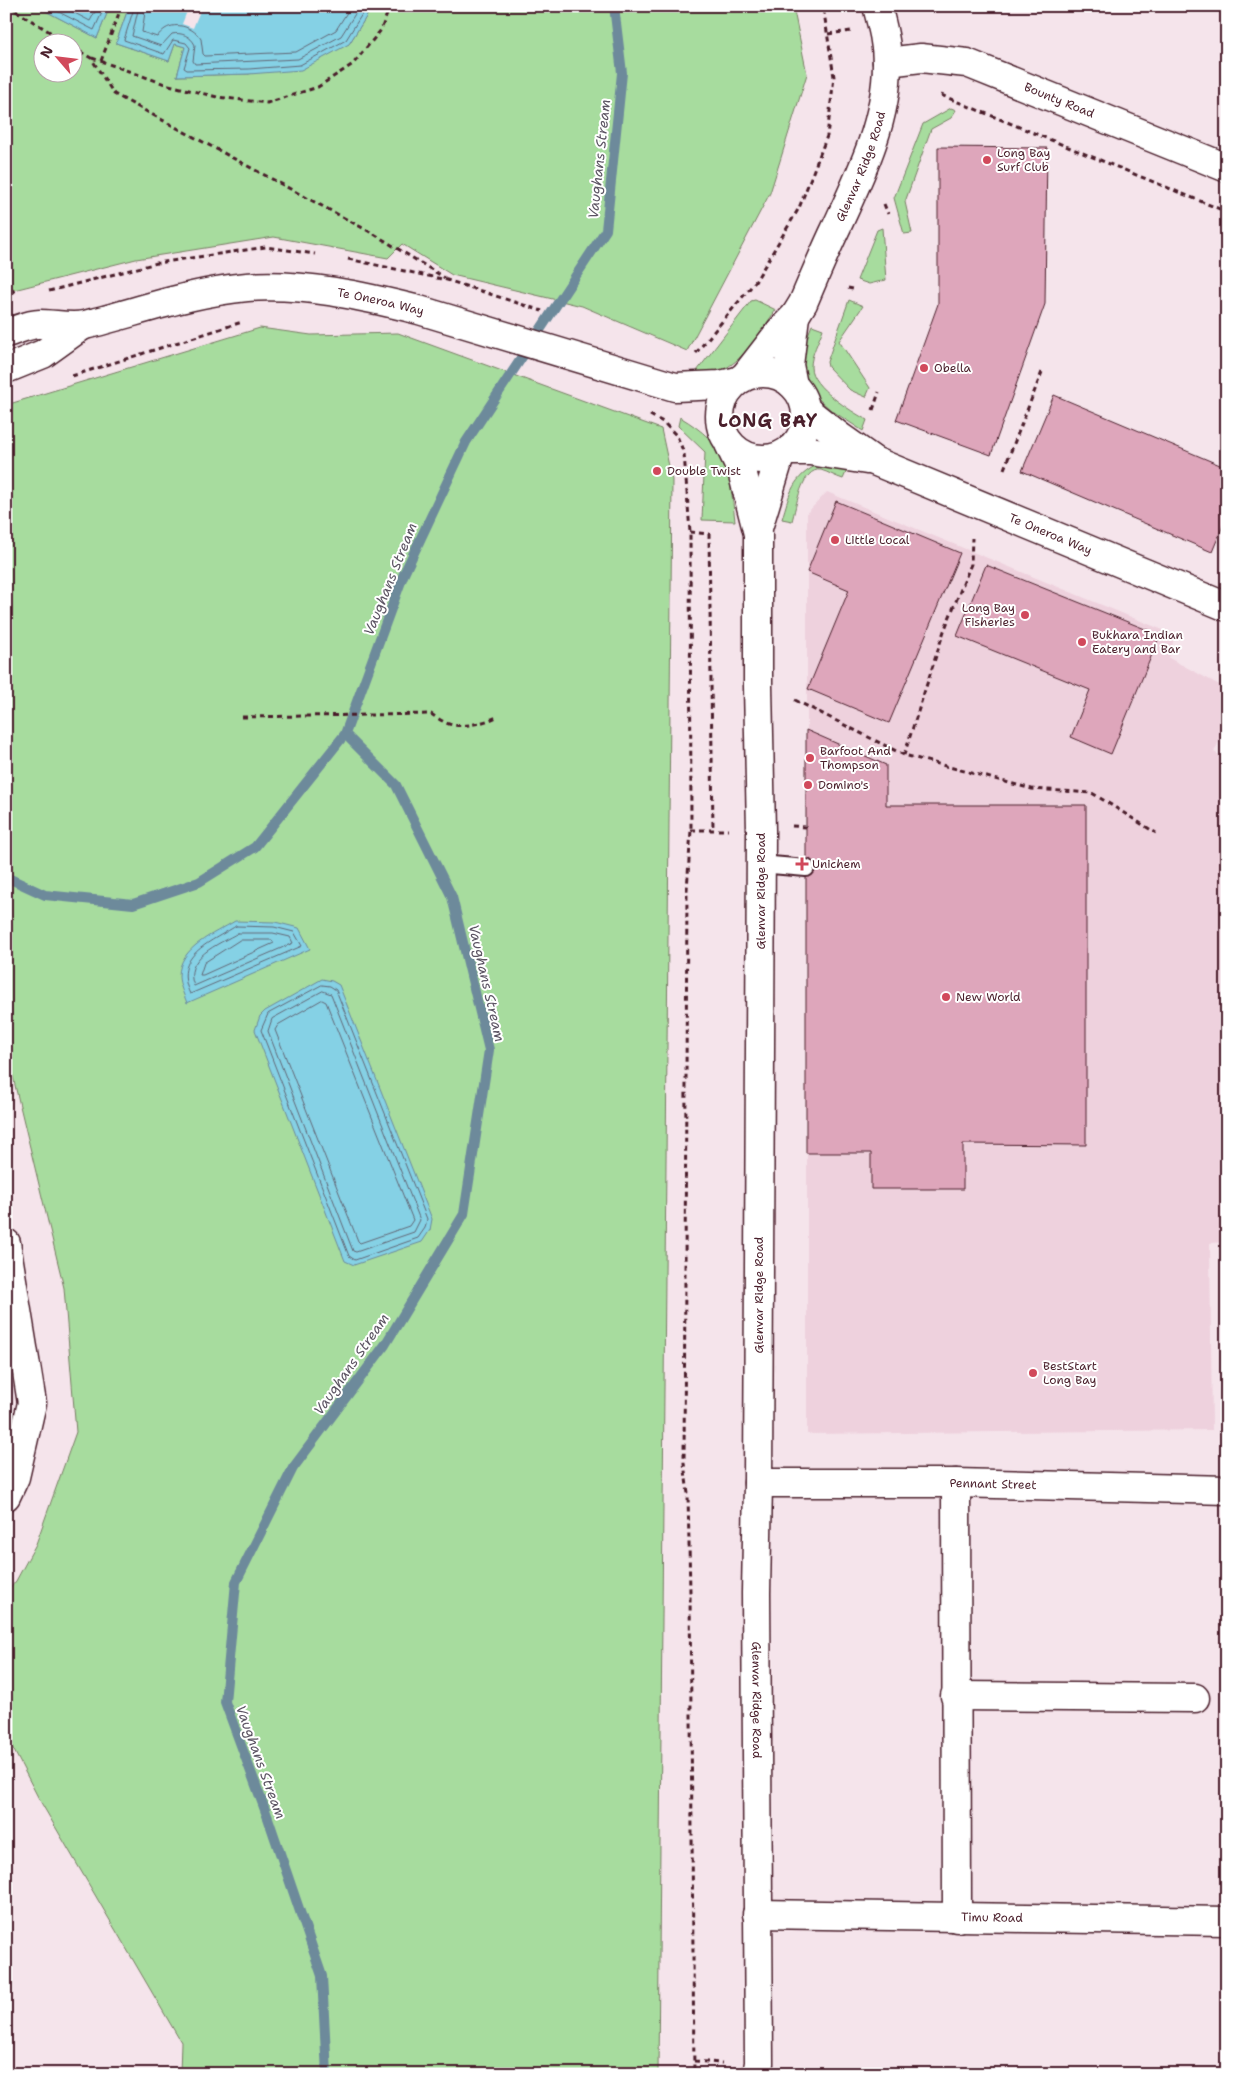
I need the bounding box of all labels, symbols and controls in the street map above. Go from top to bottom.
north arrow [32,32,82,82]
text: N [36,43,57,61]
street label: Bounty Road [1022,79,1097,122]
water label: Vaughans Stream [584,98,614,220]
street label: Glenvar Ridge Road [832,109,889,224]
place label: Long Bay Surf Club [997,145,1050,175]
marker: Long Bay Surf Club [981,154,993,166]
street label: Te Oneroa Way [336,284,426,319]
place label: Obella [934,360,972,376]
marker: Obella [918,362,930,374]
district label: LONG BAY [718,409,818,433]
place label: Double Twist [667,463,741,479]
marker: Double Twist [651,465,663,477]
street label: Te Oneroa Way [1007,510,1094,558]
water label: Vaughans Stream [359,520,421,638]
place label: Little Local [845,532,910,548]
marker: Little Local [829,534,841,546]
place label: Long Bay Fisheries [962,600,1015,630]
marker: Long Bay Fisheries [1019,609,1031,621]
place label: Bukhara Indian Eatery and Bar [1092,627,1183,657]
marker: Bukhara Indian Eatery and Bar [1076,636,1088,648]
place label: Barfoot And Thompson [820,743,891,773]
marker: Barfoot And Thompson [804,752,816,764]
place label: Domino's [818,777,869,793]
marker: Domino's [802,779,814,791]
street label: Glenvar Ridge Road [753,832,769,949]
place label: Unichem [812,856,861,872]
marker: Unichem [796,858,808,870]
water label: Vaughans Stream [465,923,509,1043]
place label: New World [956,989,1021,1005]
marker: New World [940,991,952,1003]
street label: Glenvar Ridge Road [751,1236,767,1353]
water label: Vaughans Stream [309,1310,393,1418]
place label: BestStart Long Bay [1043,1358,1097,1388]
marker: BestStart Long Bay [1027,1367,1039,1379]
street label: Pennant Street [949,1475,1037,1493]
street label: Glenvar Ridge Road [748,1641,765,1759]
water label: Vaughans Stream [232,1703,290,1821]
street label: Timu Road [961,1909,1023,1926]

